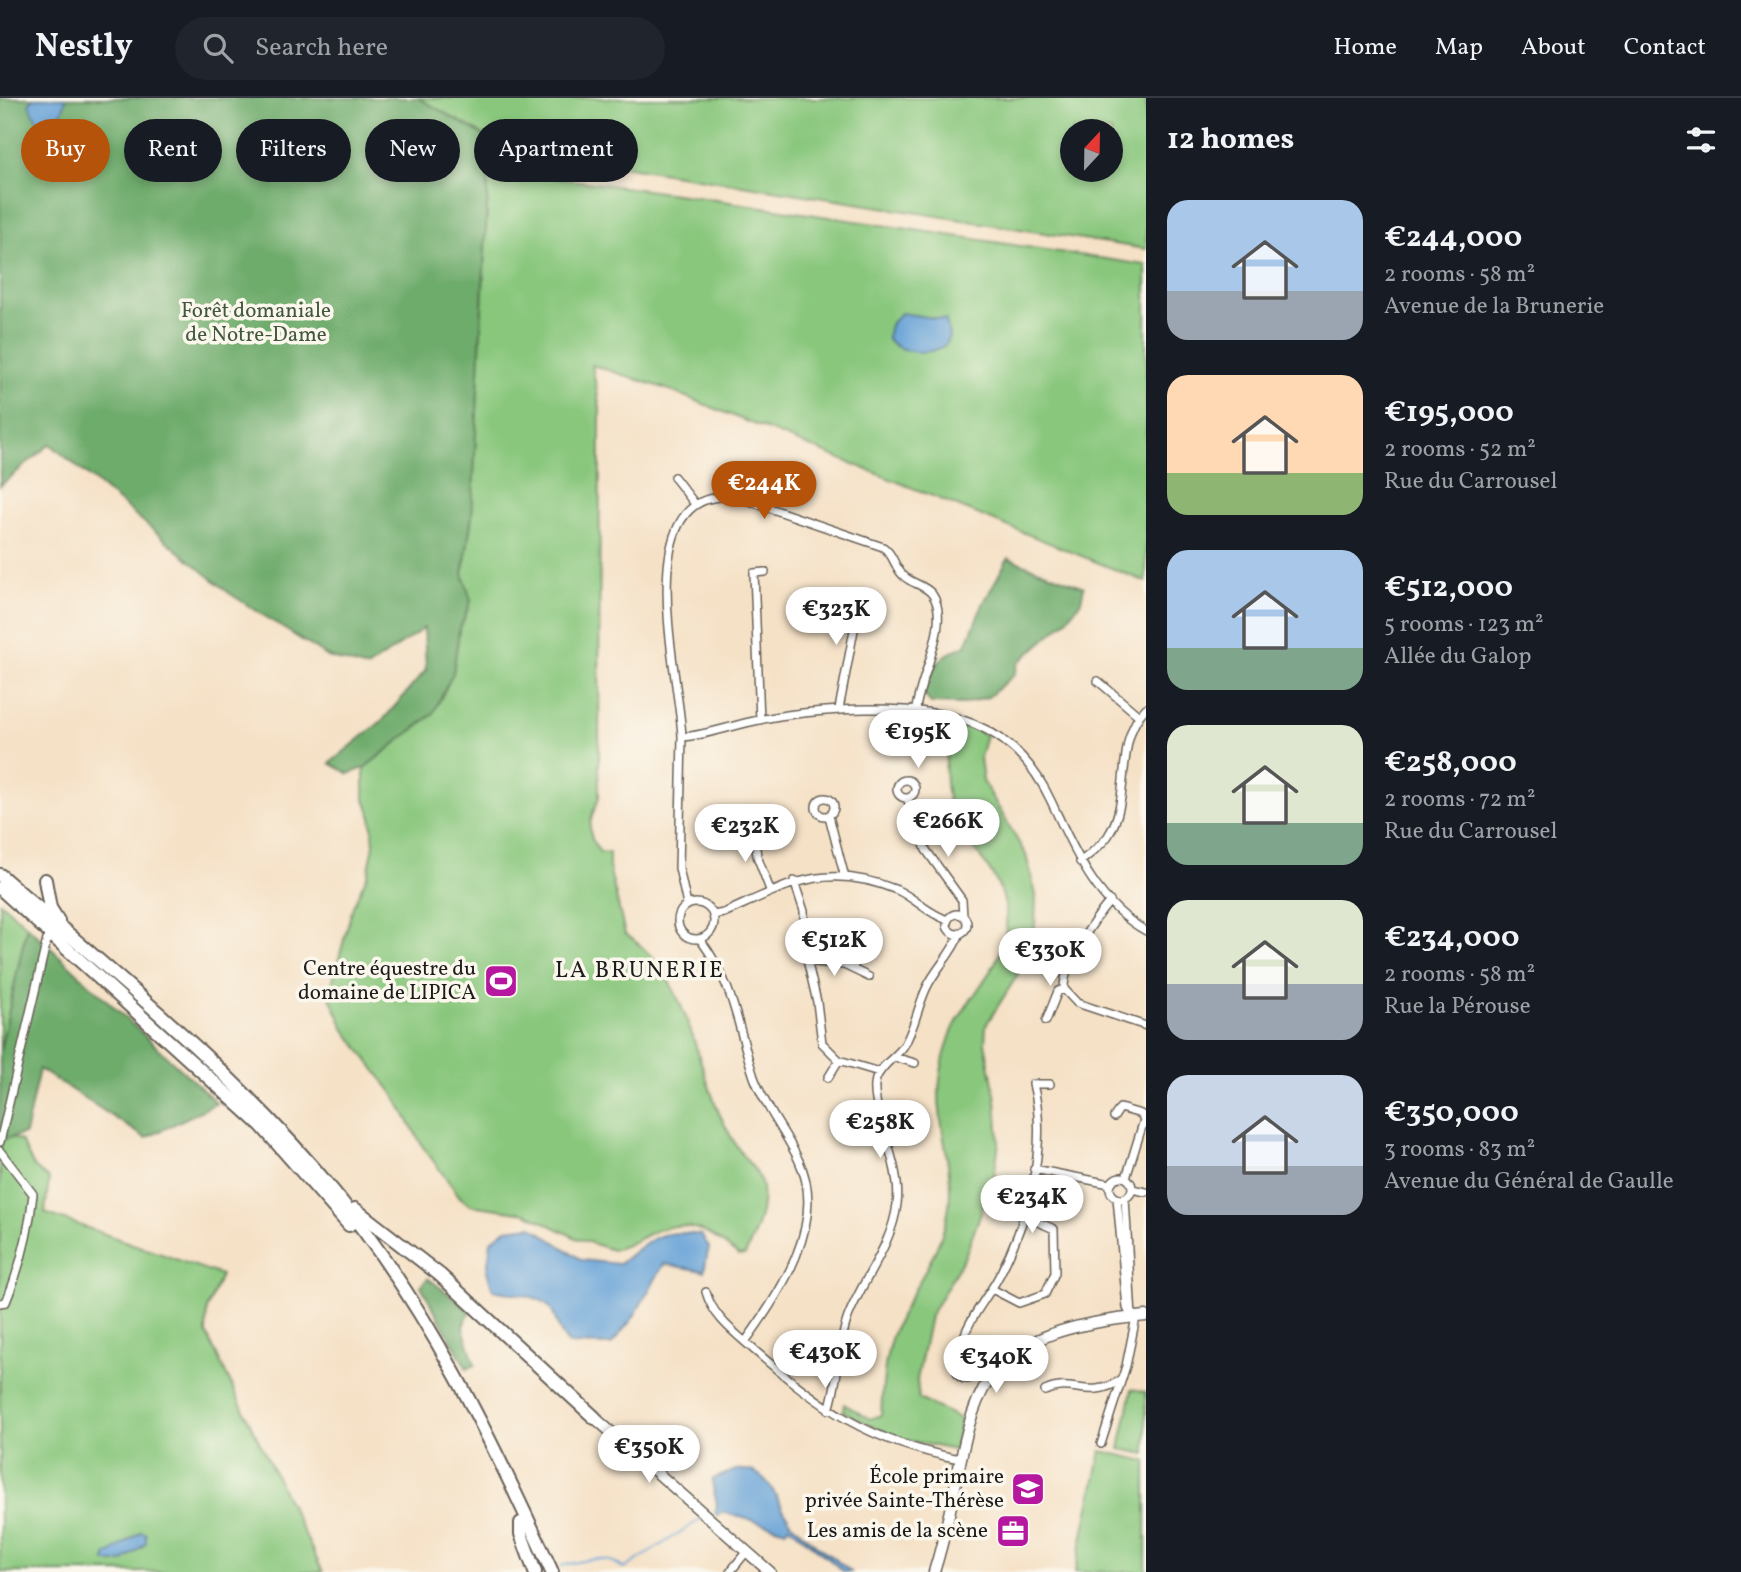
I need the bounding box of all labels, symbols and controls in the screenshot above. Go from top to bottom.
search box [175,17,665,80]
text: Nestly [35,25,133,71]
icon: search [199,29,237,67]
text: Search here [255,30,388,66]
text: Home [1333,31,1397,65]
text: Map [1435,31,1483,65]
text: About [1521,31,1586,65]
text: Contact [1624,31,1706,65]
chip: Buy [21,119,110,182]
chip: Rent [124,119,222,182]
chip: Filters [236,119,351,182]
chip: New [365,119,460,182]
chip: Apartment [474,119,638,182]
north arrow [1060,119,1124,182]
map controls [1060,119,1123,182]
text: 12 homes [1167,119,1294,161]
icon: filters [1682,121,1720,159]
text: €244,000 [1384,217,1522,259]
icon: home [1223,228,1307,312]
text: 2 rooms · 58 m² [1384,259,1535,291]
text: Avenue de la Brunerie [1384,291,1604,323]
park label: Forêt domaniale de Notre-Dame [181,297,331,350]
text: €195,000 [1384,392,1514,434]
icon: home [1223,403,1307,487]
text: 2 rooms · 52 m² [1384,434,1536,466]
pin: €244K [715,462,813,521]
text: Rue du Carrousel [1384,466,1557,498]
text: €244K [727,468,801,500]
text: €512,000 [1384,567,1513,609]
icon: home [1223,578,1307,662]
pin: €323K [787,588,885,647]
text: €323K [802,594,870,626]
text: 5 rooms · 123 m² [1384,609,1544,641]
text: Allée du Galop [1384,641,1531,673]
pin: €195K [869,710,967,770]
text: €195K [885,717,951,749]
text: €258,000 [1384,742,1517,784]
icon: home [1223,753,1307,837]
text: 2 rooms · 72 m² [1384,784,1535,816]
pin: €266K [899,800,997,859]
pin: €232K [696,804,794,864]
text: €266K [913,806,983,838]
text: €232K [711,811,779,843]
text: Rue du Carrousel [1384,816,1557,848]
text: €234,000 [1384,917,1519,959]
pin: €512K [785,918,883,978]
text: €512K [801,925,867,957]
pin: €330K [1001,928,1099,988]
icon: home [1223,928,1307,1012]
text: €330K [1015,935,1085,967]
place label: Centre équestre du domaine de LIPICA [298,955,476,1008]
district label: LA BRUNERIE [555,955,725,987]
text: 2 rooms · 58 m² [1384,959,1535,991]
sports icon: Centre équestre du domaine de LIPICA [482,962,520,1000]
text: Rue la Pérouse [1384,991,1531,1023]
text: €350,000 [1384,1092,1519,1134]
pin: €258K [831,1100,929,1160]
icon: home [1223,1103,1307,1187]
text: €258K [845,1107,915,1139]
text: 3 rooms · 83 m² [1384,1134,1535,1166]
text: Avenue du Général de Gaulle [1384,1166,1674,1198]
pin: €234K [983,1176,1081,1235]
text: €234K [997,1182,1067,1214]
pin: €430K [776,1330,874,1390]
pin: €340K [947,1336,1045,1395]
text: €430K [789,1337,861,1369]
text: €340K [960,1342,1032,1374]
pin: €350K [600,1426,698,1485]
text: €350K [614,1432,684,1464]
place label: École primaire privée Sainte-Thérèse [805,1463,1004,1516]
school or university icon: École primaire privée Sainte-Thérèse [1009,1470,1047,1508]
office icon: Les amis de la scène [994,1512,1032,1550]
place label: Les amis de la scène [807,1517,988,1546]

